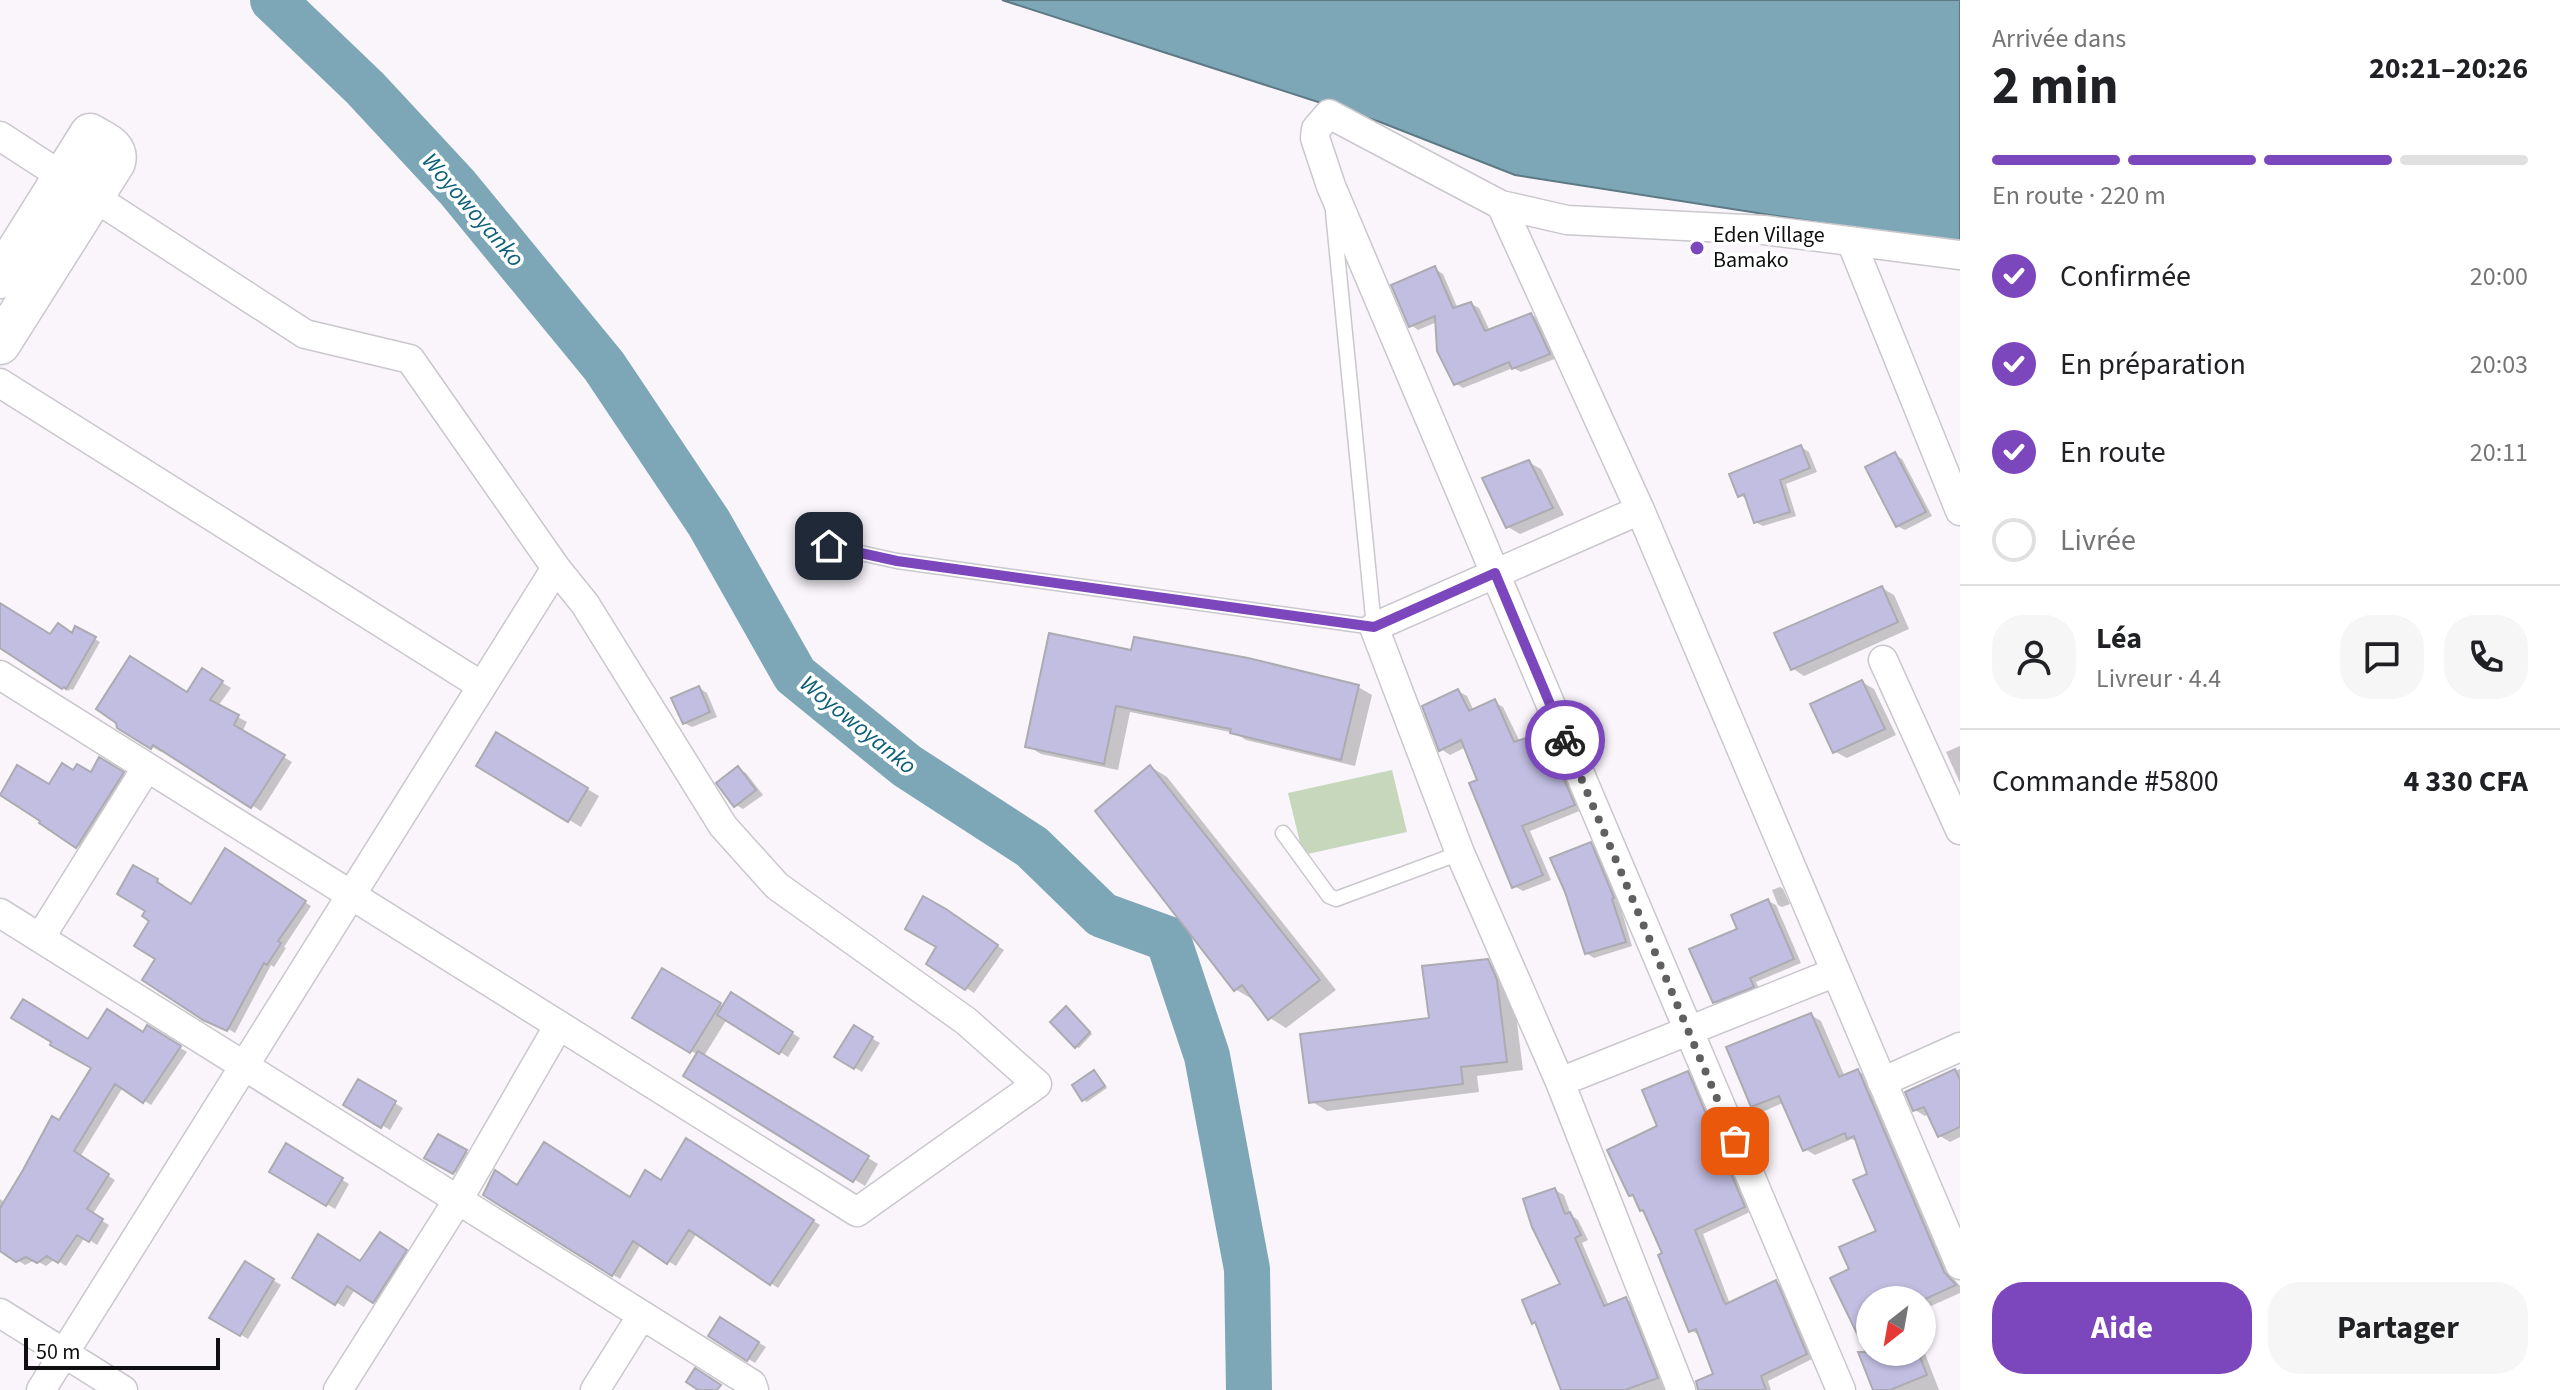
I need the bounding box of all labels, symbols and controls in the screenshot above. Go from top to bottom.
text: Arrivée dans [1992,20,2126,57]
text: 20:21–20:26 [2369,47,2528,90]
text: 2 min [1992,50,2119,124]
water label: Woyowoyanko [413,145,533,275]
text: En route · 220 m [1992,177,2166,214]
place label: Eden Village Bamako [1713,219,1825,276]
marker: Eden Village Bamako [1688,239,1706,257]
icon: check [1992,254,2036,298]
text: Confirmée [2060,255,2191,298]
text: 20:00 [2470,258,2528,295]
icon: check [1992,342,2036,386]
text: En préparation [2060,343,2246,386]
text: 20:03 [2470,346,2528,383]
icon: check [1992,430,2036,474]
text: En route [2060,431,2166,474]
text: 20:11 [2470,434,2528,471]
pin [795,512,863,580]
text: Livrée [2060,519,2136,562]
icon: home [807,524,851,568]
button: person [1992,615,2076,699]
button: chat [2340,615,2424,699]
button: phone [2444,615,2528,699]
text: Léa [2096,617,2142,660]
text: Livreur · 4.4 [2096,660,2221,697]
water label: Woyowoyanko [792,667,924,783]
courier [1525,700,1605,780]
icon: bike [1543,718,1587,762]
text: Commande #5800 [1992,760,2219,803]
text: 4 330 CFA [2403,760,2528,803]
pin [1701,1107,1769,1175]
icon: bag [1713,1119,1757,1163]
button: Aide [1992,1282,2252,1374]
button: Partager [2268,1282,2528,1374]
north arrow [1856,1286,1936,1366]
map controls [1856,1286,1936,1366]
scale bar [24,1334,220,1370]
text: 50 m [36,1336,81,1368]

